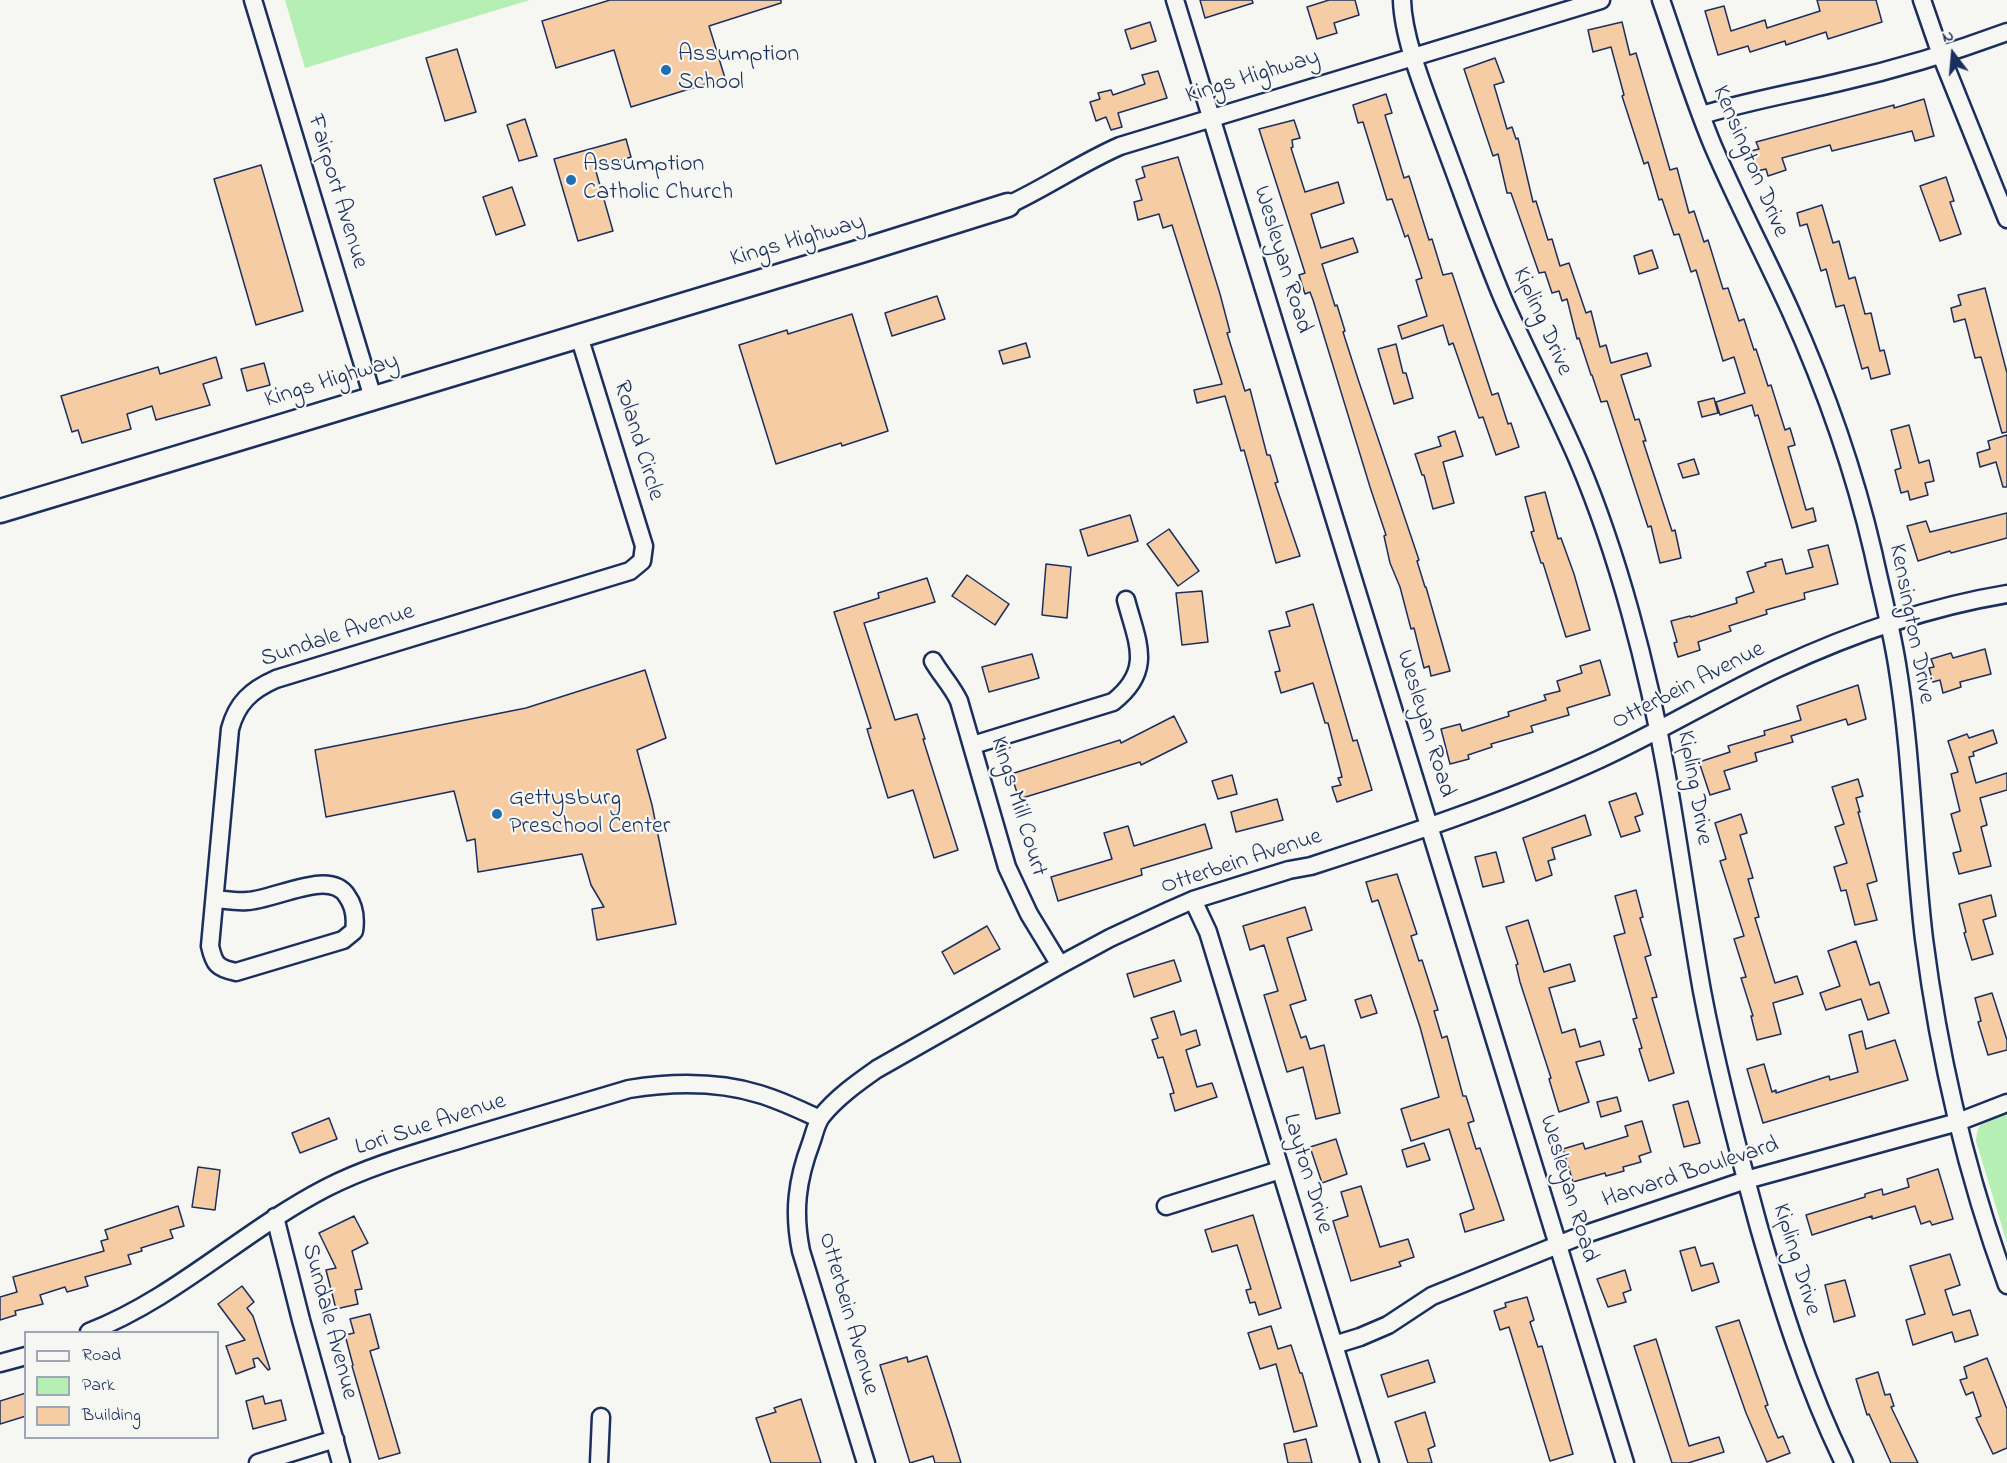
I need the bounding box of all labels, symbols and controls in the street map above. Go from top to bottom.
north arrow [1923,24,1983,84]
text: N [1940,24,1957,50]
place label: Assumption School [678,42,799,98]
street label: Kings Highway [1183,44,1323,112]
marker: Assumption School [659,63,673,77]
street label: Kensington Drive [1704,82,1794,242]
street label: Fairport Avenue [299,112,373,272]
place label: Assumption Catholic Church [583,152,733,208]
marker: Assumption Catholic Church [564,173,578,187]
street label: Wesleyan Road [1245,183,1317,337]
street label: Kings Highway [728,209,868,275]
street label: Kipling Drive [1504,263,1578,381]
street label: Kings Highway [262,348,402,416]
street label: Roland Circle [605,378,669,504]
street label: Kensington Drive [1880,542,1940,706]
street label: Sundale Avenue [258,599,418,675]
street label: Otterbein Avenue [1608,636,1770,738]
street label: Wesleyan Road [1388,647,1460,801]
street label: Kipling Drive [1669,729,1717,847]
street label: Kings Mill Court [982,734,1052,880]
place label: Gettysburg Preschool Center [509,786,670,842]
marker: Gettysburg Preschool Center [490,807,504,821]
street label: Otterbein Avenue [1158,823,1326,903]
street label: Lori Sue Avenue [352,1088,510,1164]
street label: Layton Drive [1274,1111,1338,1237]
street label: Wesleyan Road [1531,1112,1603,1266]
street label: Harvard Boulevard [1599,1132,1783,1216]
street label: Kipling Drive [1764,1201,1826,1319]
street label: Otterbein Avenue [810,1230,884,1398]
street label: Sundale Avenue [293,1241,363,1403]
legend [24,1331,219,1439]
text: Road [82,1343,121,1369]
text: Park [82,1373,115,1399]
text: Building [82,1403,141,1429]

